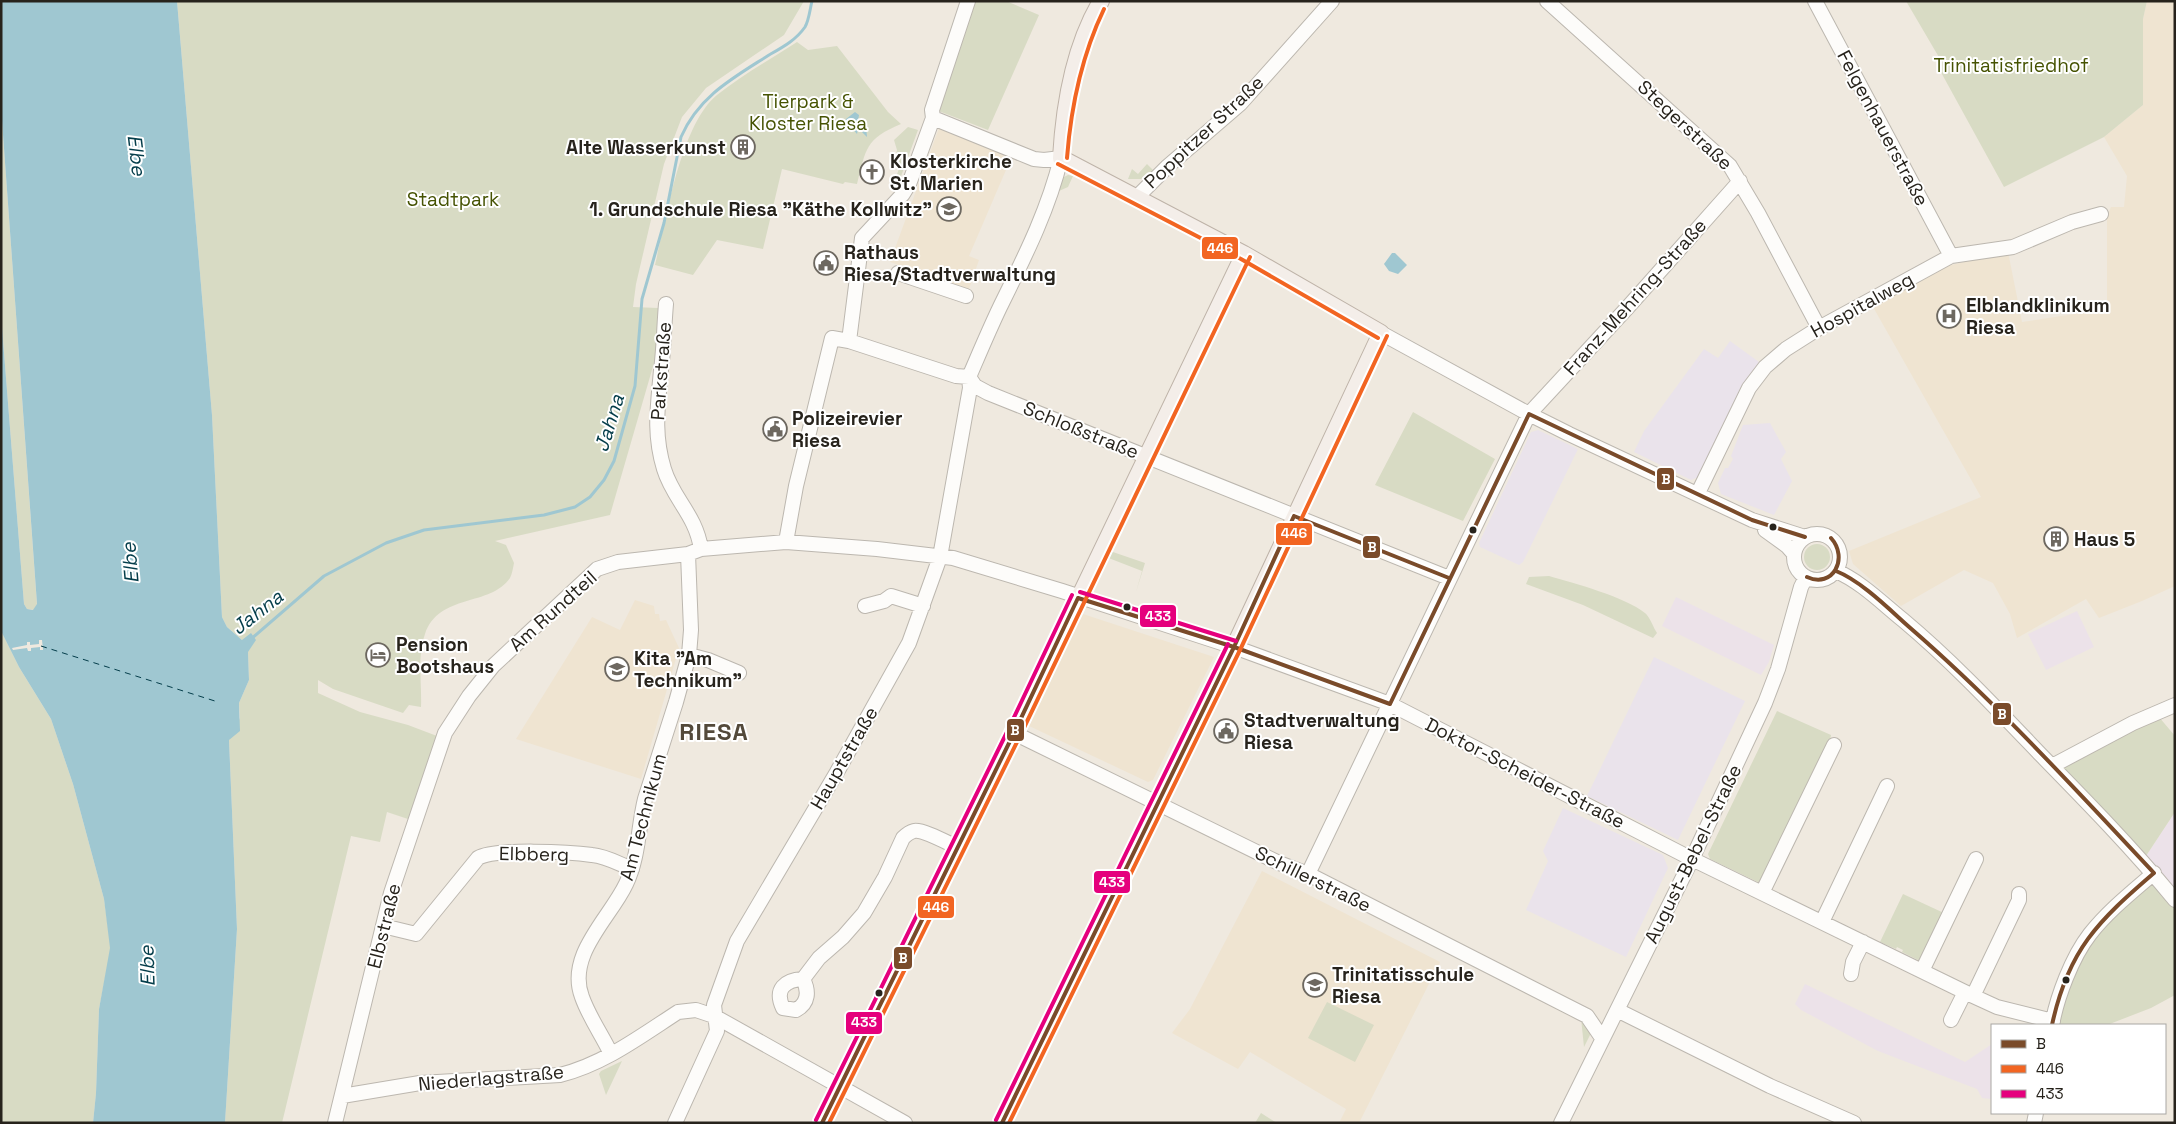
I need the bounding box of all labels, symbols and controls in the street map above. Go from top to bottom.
street label: Felgenhauerstraße [1831,46,1935,210]
park label: Trinitatisfriedhof [1933,53,2089,78]
street label: Poppitzer Straße [1139,70,1269,194]
street label: Stegerstraße [1632,75,1738,175]
park label: Tierpark & Kloster Riesa [749,89,867,136]
water label: Elbe [122,133,153,178]
building icon: Alte Wasserkunst [730,134,756,160]
place label: Alte Wasserkunst [566,135,726,160]
place label: Klosterkirche St. Marien [890,149,1012,196]
church icon: Klosterkirche St. Marien [859,159,885,185]
park label: Stadtpark [407,187,499,212]
school or university icon: 1. Grundschule Riesa "Käthe Kollwitz" [936,196,962,222]
place label: 1. Grundschule Riesa "Käthe Kollwitz" [589,197,932,222]
street label: Franz-Mehring-Straße [1558,213,1712,381]
line badge: 446 [1201,236,1239,260]
text: 446 [1207,239,1234,257]
place label: Rathaus Riesa/Stadtverwaltung [844,240,1056,287]
public building icon: Rathaus Riesa/Stadtverwaltung [813,250,839,276]
street label: Hospitalweg [1806,266,1918,344]
place label: Elblandklinikum Riesa [1966,293,2110,340]
hospital icon: Elblandklinikum Riesa [1936,303,1962,329]
street label: Parkstraße [645,321,677,421]
water label: Jahna [588,391,630,455]
street label: Schloßstraße [1020,395,1142,465]
place label: Polizeirevier Riesa [792,406,903,453]
public building icon: Polizeirevier Riesa [762,416,788,442]
line badge: B [1656,467,1675,491]
text: B [1661,470,1671,488]
line badge: 446 [1275,522,1313,546]
unlabelled marker [1768,522,1778,532]
text: 446 [1281,524,1308,542]
unlabelled marker [1468,525,1478,535]
building icon: Haus 5 [2043,526,2069,552]
place label: Haus 5 [2074,527,2135,552]
line badge: B [1362,535,1381,559]
text: B [1367,538,1377,556]
water label: Elbe [115,540,145,585]
street label: Am Rundteil [504,565,602,657]
water label: Jahna [226,583,289,640]
unlabelled marker [1122,602,1132,612]
line badge: 433 [1139,604,1177,628]
text: 433 [1145,607,1171,625]
place label: Pension Bootshaus [396,632,494,679]
hotel icon: Pension Bootshaus [365,642,391,668]
place label: Kita "Am Technikum" [634,646,742,693]
school or university icon: Kita "Am Technikum" [604,656,630,682]
street label: Hauptstraße [804,702,884,814]
line badge: B [1992,702,2012,726]
text: B [1997,705,2007,723]
place label: Stadtverwaltung Riesa [1244,708,1400,755]
street label: Doktor-Scheider-Straße [1421,712,1629,834]
district label: RIESA [679,716,749,747]
line badge: B [1006,718,1025,742]
public building icon: Stadtverwaltung Riesa [1213,718,1239,744]
text: B [1010,721,1020,739]
street label: Am Technikum [614,751,672,883]
street label: August-Bebel-Straße [1639,760,1747,948]
street label: Schillerstraße [1251,840,1375,918]
street label: Elbberg [499,841,569,867]
line badge: 433 [1093,870,1131,894]
text: 433 [1099,873,1125,891]
street label: Elbstraße [361,881,407,971]
line badge: 446 [917,895,955,919]
text: 446 [923,898,950,916]
water label: Elbe [133,944,161,987]
line badge: B [893,946,913,970]
text: B [898,949,908,967]
place label: Trinitatisschule Riesa [1332,962,1474,1009]
school or university icon: Trinitatisschule Riesa [1302,972,1328,998]
unlabelled marker [2061,975,2071,985]
unlabelled marker [874,988,884,998]
line badge: 433 [845,1011,883,1035]
text: 433 [851,1013,877,1031]
legend [1991,1024,2166,1114]
text: B [2036,1034,2046,1053]
street label: Niederlagstraße [417,1059,565,1097]
text: 446 [2036,1059,2064,1078]
text: 433 [2036,1084,2064,1103]

